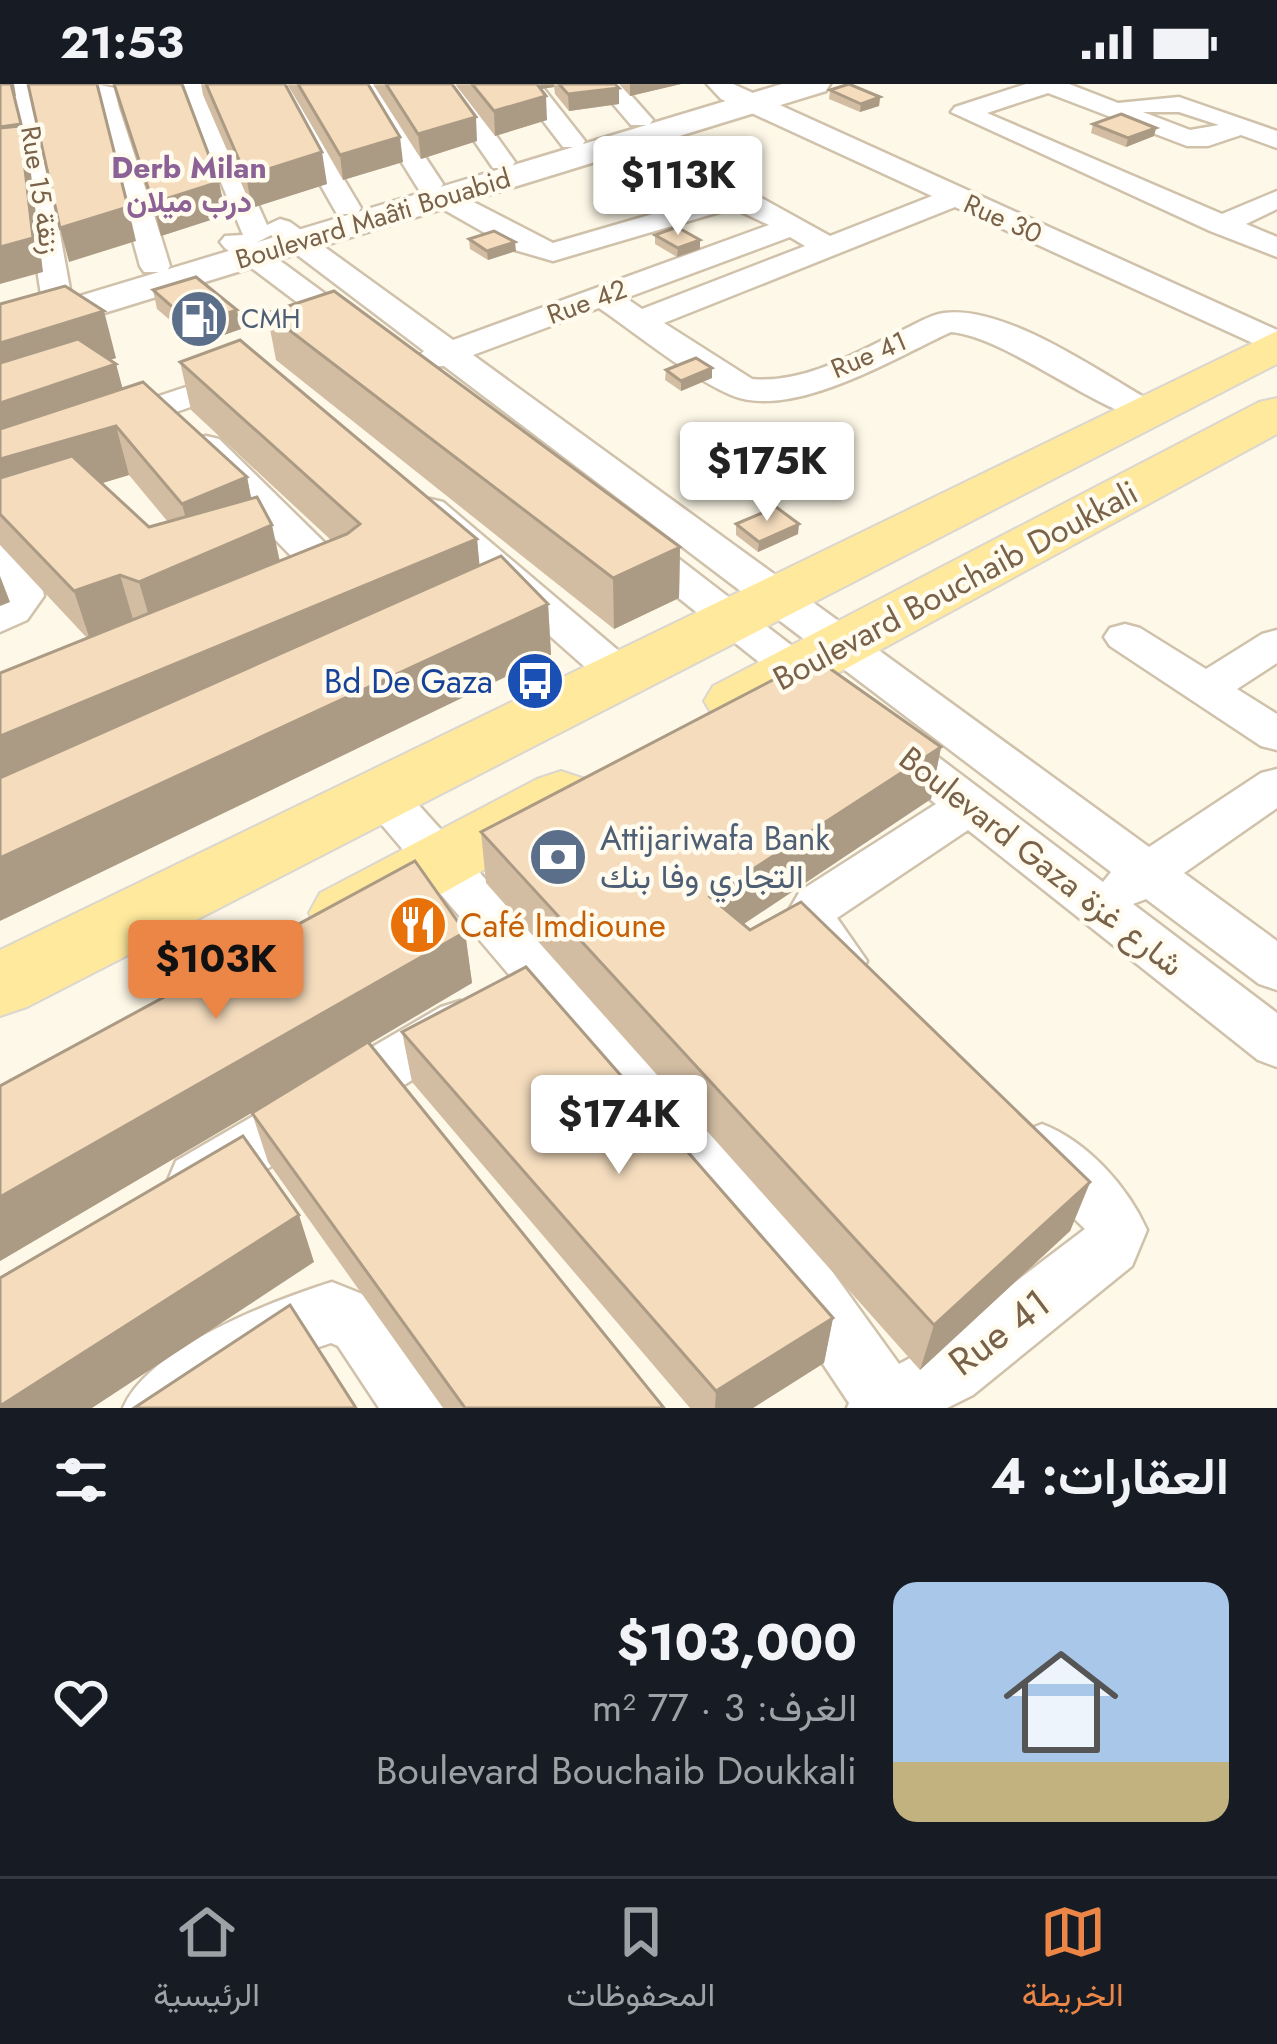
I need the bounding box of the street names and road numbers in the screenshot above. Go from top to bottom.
street label: Rue 15 زنقة [11,123,70,257]
street label: Boulevard Maâti Bouabid [231,158,515,279]
street label: Rue 30 [958,184,1049,253]
street label: Rue 42 [541,269,632,334]
street label: Rue 41 [825,321,913,388]
street label: Boulevard Bouchaib Doukkali [764,469,1146,702]
street label: Boulevard Gaza شارع غزة [889,735,1194,988]
street label: Rue 41 [936,1275,1062,1390]

